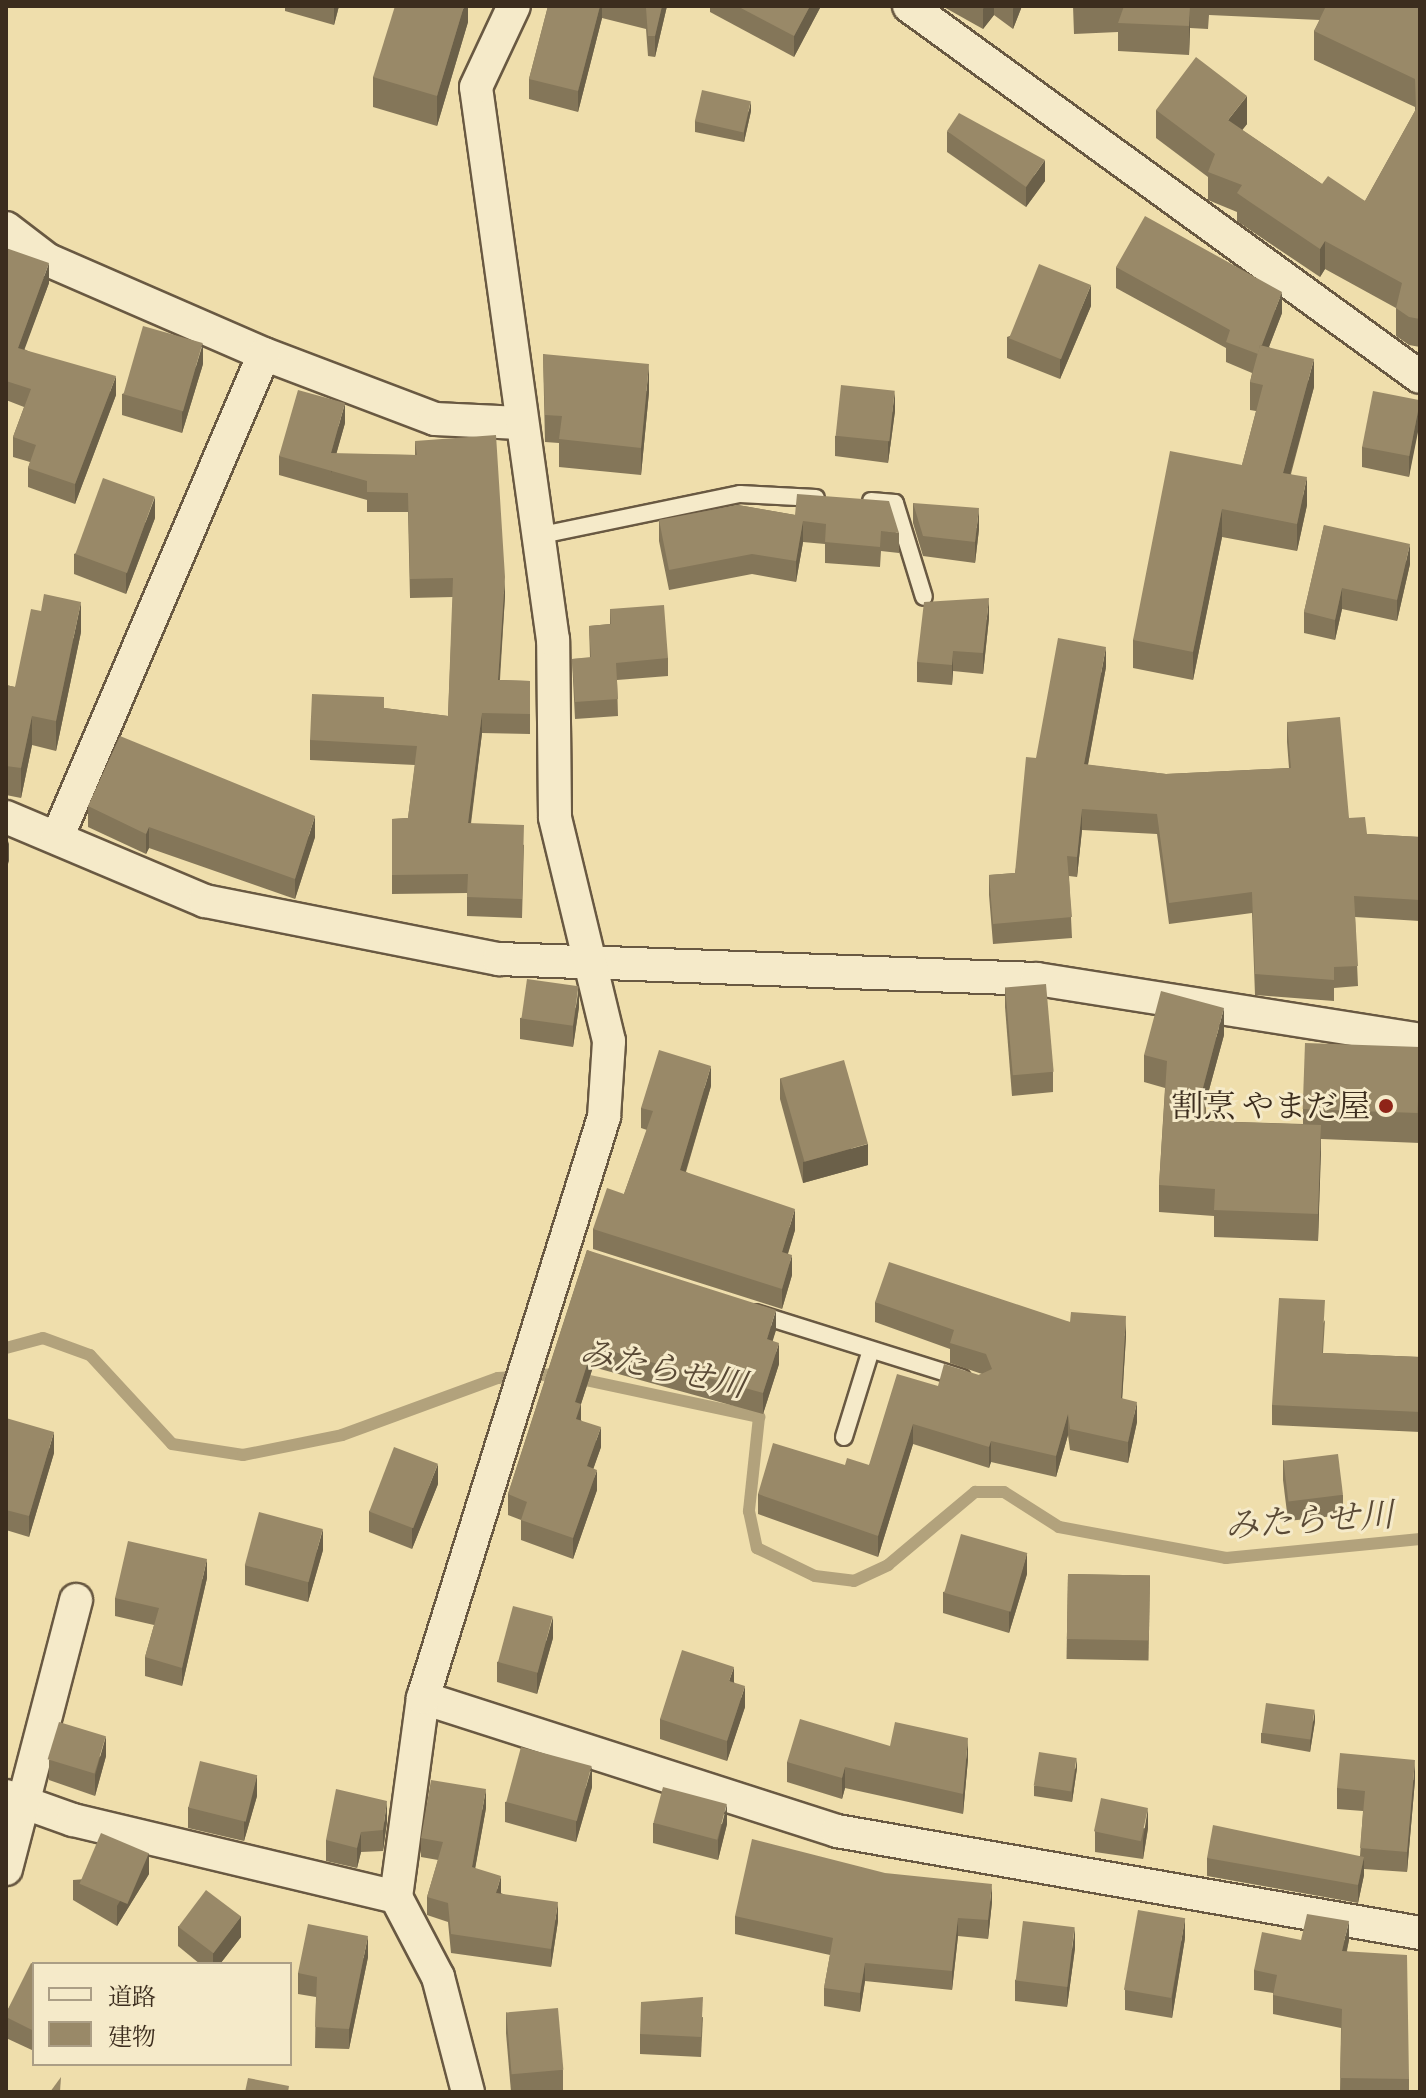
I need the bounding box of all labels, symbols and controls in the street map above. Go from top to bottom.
place label: 割烹 やまだ屋 [1172,1087,1370,1125]
marker: 割烹 やまだ屋 [1377,1097,1395,1115]
water label: みたらせ川 [576,1330,750,1406]
water label: みたらせ川 [1223,1494,1395,1546]
legend [32,1962,292,2066]
text: 道路 [108,1981,156,2012]
text: 建物 [108,2021,156,2052]

